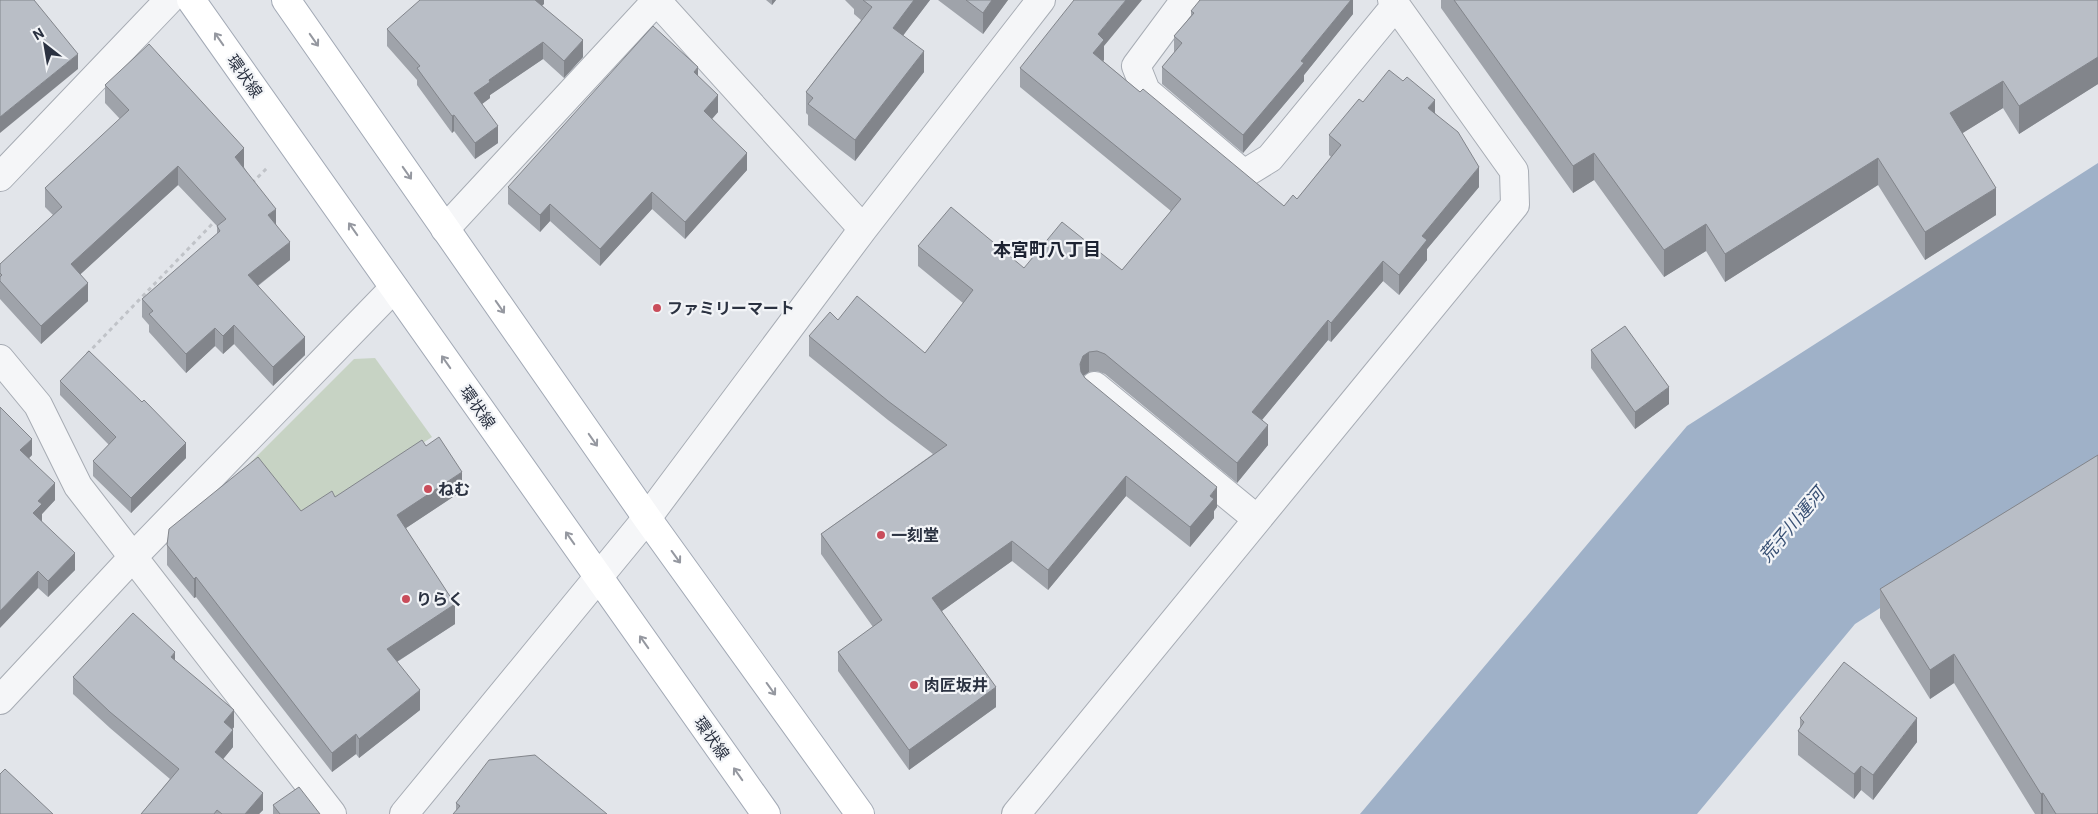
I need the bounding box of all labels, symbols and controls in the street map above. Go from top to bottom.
north arrow [20,20,70,70]
text: N [30,24,47,43]
one-way arrow [214,32,224,46]
one-way arrow [309,33,319,47]
street label: 環状線 [223,51,266,101]
one-way arrow [402,166,412,180]
one-way arrow [348,222,358,236]
district label: 本宮町八丁目 [993,239,1101,260]
one-way arrow [495,299,505,313]
place label: ファミリーマート [667,299,795,318]
marker: ファミリーマート [651,302,663,314]
one-way arrow [441,355,451,369]
street label: 環状線 [456,382,499,432]
one-way arrow [588,433,598,447]
place label: ねむ [438,480,470,499]
water label: 荒子川運河 [1755,481,1831,566]
marker: ねむ [422,483,434,495]
place label: 一刻堂 [891,526,939,545]
marker: 一刻堂 [875,529,887,541]
one-way arrow [565,531,575,545]
one-way arrow [671,550,681,564]
place label: りらく [416,590,464,609]
marker: りらく [400,593,412,605]
one-way arrow [639,635,649,649]
place label: 肉匠坂井 [924,676,988,695]
marker: 肉匠坂井 [908,679,920,691]
one-way arrow [766,682,776,696]
street label: 環状線 [690,713,733,763]
one-way arrow [733,767,743,781]

